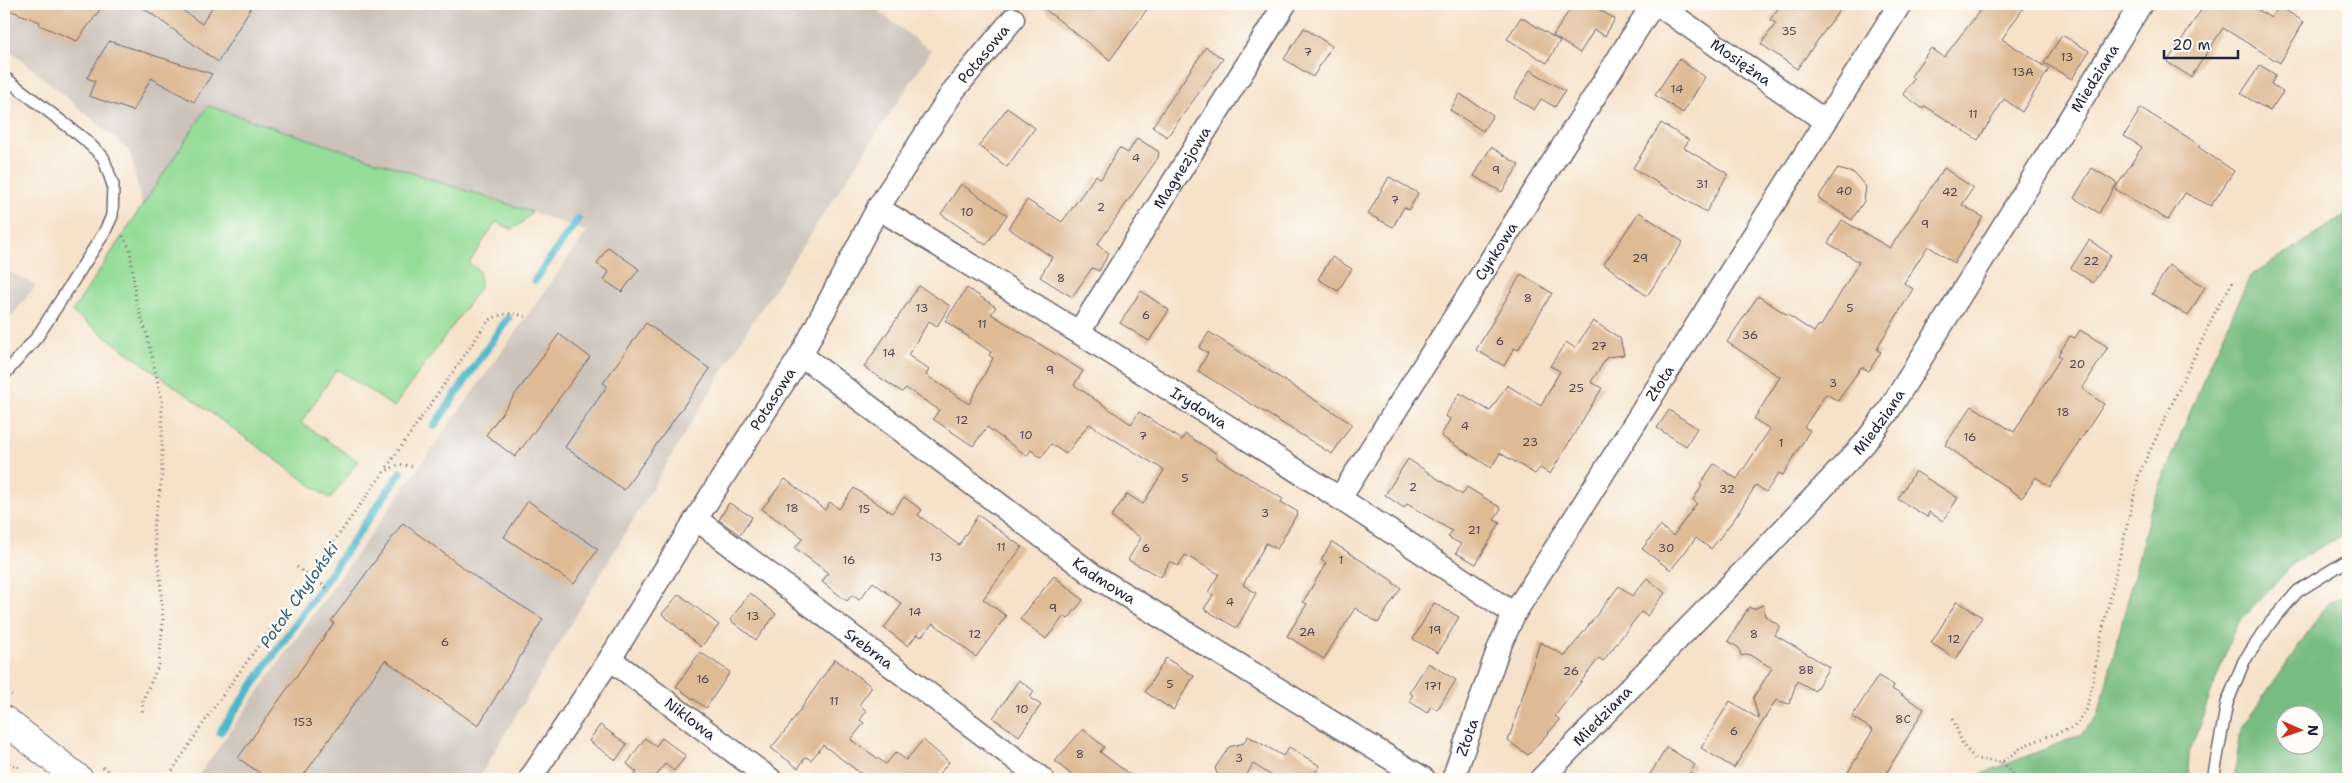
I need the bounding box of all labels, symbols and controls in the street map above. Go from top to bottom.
street label: Potasowa [953,20,1014,88]
house number: 35 [1781,23,1797,39]
scale bar [2164,28,2238,60]
street label: Mosiężna [1706,34,1776,91]
text: 20 m [2172,35,2211,55]
street label: Miedziana [2066,40,2124,116]
house number: 7 [1304,44,1312,60]
house number: 13 [2061,49,2073,65]
house number: 13A [2012,64,2034,80]
house number: 14 [1671,81,1683,97]
house number: 11 [1968,106,1978,122]
street label: Magnezjowa [1149,122,1216,213]
house number: 4 [1132,150,1140,166]
house number: 9 [1492,162,1500,178]
house number: 31 [1696,176,1708,192]
house number: 40 [1836,183,1852,199]
house number: 42 [1942,184,1958,200]
house number: 7 [1391,192,1399,208]
house number: 2 [1097,199,1105,215]
house number: 10 [960,204,974,220]
house number: 9 [1921,216,1929,232]
street label: Cynkowa [1470,218,1523,284]
house number: 29 [1632,250,1648,266]
house number: 22 [2083,253,2099,269]
house number: 8 [1057,270,1065,286]
house number: 8 [1524,290,1532,306]
house number: 13 [916,300,928,316]
house number: 5 [1846,300,1854,316]
house number: 6 [1142,307,1150,323]
house number: 11 [977,316,987,332]
house number: 36 [1742,327,1758,343]
house number: 6 [1496,333,1504,349]
house number: 27 [1591,338,1607,354]
house number: 14 [883,345,895,361]
house number: 20 [2069,356,2085,372]
street label: Złota [1641,361,1679,405]
house number: 9 [1046,362,1054,378]
street label: Potasowa [745,363,801,434]
house number: 3 [1829,375,1837,391]
house number: 25 [1568,380,1584,396]
street label: Irydowa [1167,383,1231,434]
street label: Miedziana [1849,385,1910,459]
house number: 18 [2056,404,2070,420]
house number: 12 [956,412,968,428]
house number: 4 [1461,418,1469,434]
house number: 10 [1019,427,1033,443]
house number: 7 [1139,428,1147,444]
house number: 16 [1963,429,1977,445]
house number: 23 [1522,434,1538,450]
house number: 1 [1778,435,1784,451]
house number: 5 [1181,470,1189,486]
house number: 2 [1409,479,1417,495]
house number: 32 [1719,481,1735,497]
house number: 18 [785,500,799,516]
house number: 15 [858,501,870,517]
house number: 3 [1261,505,1269,521]
house number: 21 [1468,522,1480,538]
water label: Potok Chyloński [255,538,343,652]
house number: 11 [996,539,1006,555]
house number: 6 [1142,540,1150,556]
house number: 30 [1658,540,1674,556]
house number: 13 [930,549,942,565]
house number: 16 [842,552,856,568]
house number: 1 [1338,552,1344,568]
street label: Kadmowa [1068,553,1140,609]
house number: 4 [1226,594,1234,610]
house number: 9 [1049,600,1057,616]
house number: 14 [909,604,921,620]
house number: 13 [747,608,759,624]
house number: 19 [1429,622,1441,638]
street label: Srebrna [840,624,898,674]
house number: 2A [1299,624,1316,640]
house number: 12 [969,626,981,642]
house number: 8 [1750,626,1758,642]
house number: 12 [1948,631,1960,647]
house number: 6 [441,634,449,650]
house number: 8B [1798,662,1814,678]
house number: 26 [1563,663,1579,679]
house number: 16 [696,671,710,687]
house number: 5 [1166,676,1174,692]
house number: 171 [1424,678,1442,694]
street label: Miedziana [1569,681,1637,750]
street label: Niklowa [660,693,720,745]
house number: 11 [829,693,839,709]
house number: 10 [1015,701,1029,717]
north arrow [2274,706,2324,756]
house number: 8C [1895,711,1911,727]
house number: 153 [293,714,313,730]
street label: Złota [1452,715,1484,759]
house number: 6 [1730,723,1738,739]
text: N [2304,725,2322,736]
house number: 8 [1076,746,1084,762]
house number: 3 [1235,750,1243,766]

